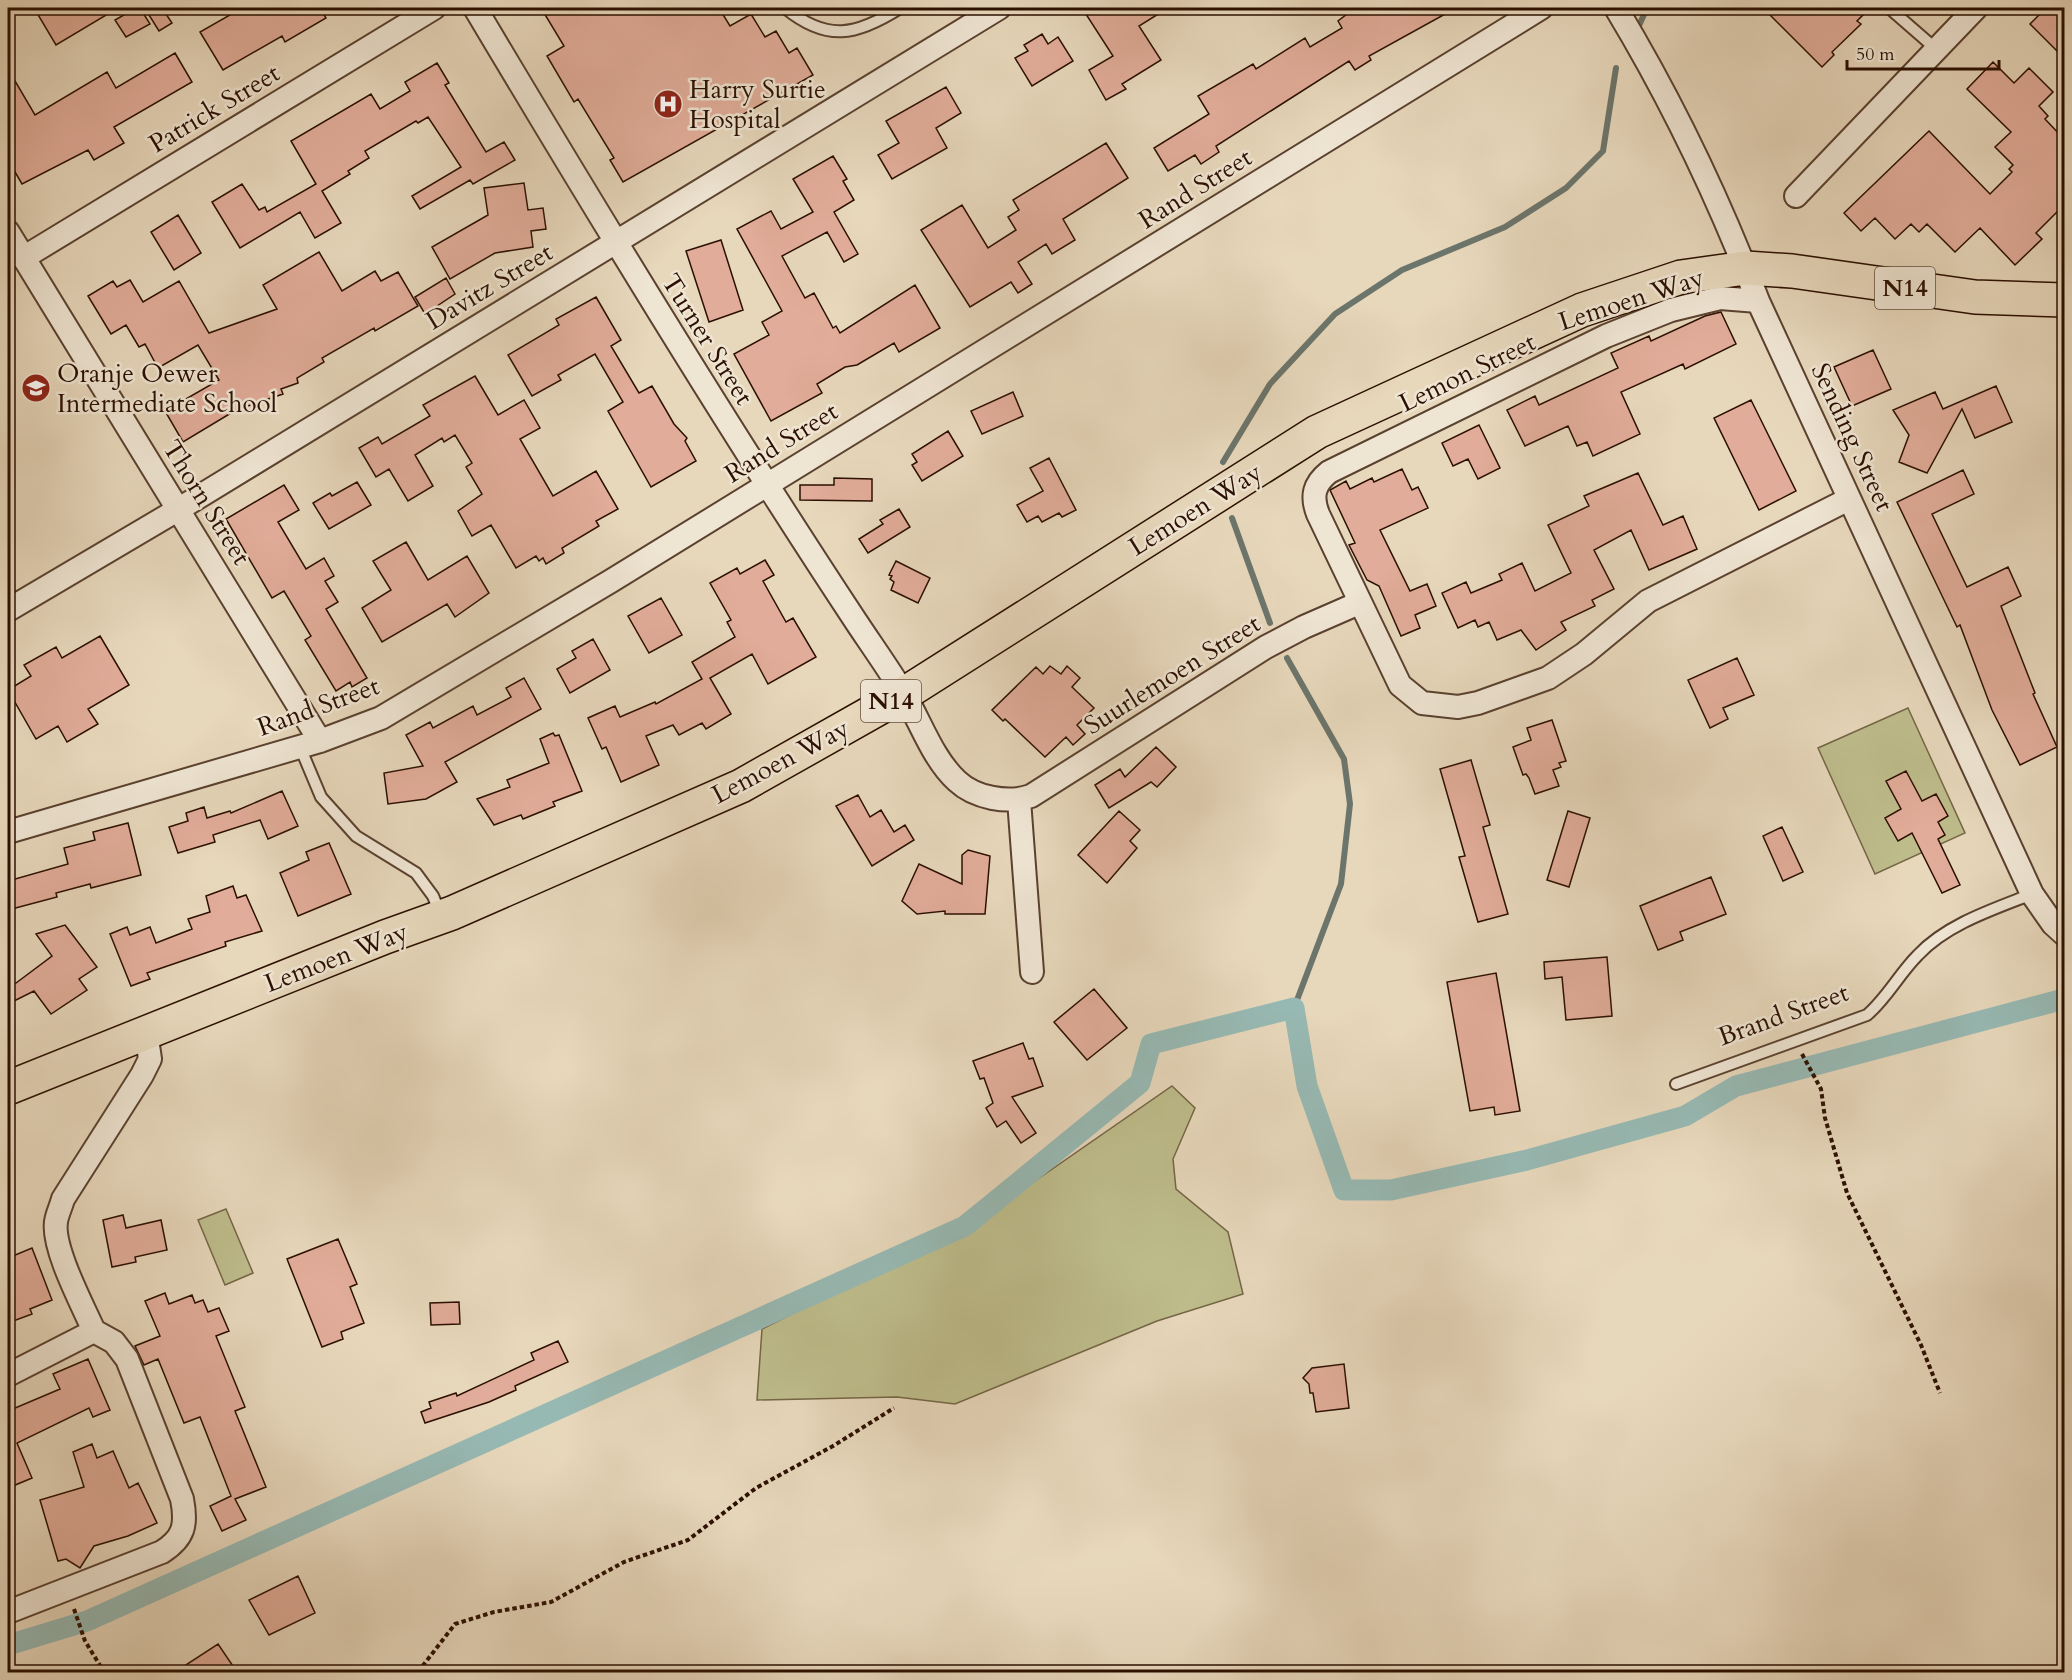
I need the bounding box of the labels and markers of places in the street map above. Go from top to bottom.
place label: Harry Surtie Hospital [689,72,826,137]
hospital icon: Harry Surtie Hospital [652,88,684,120]
place label: Oranje Oewer Intermediate School [57,356,278,421]
school or university icon: Oranje Oewer Intermediate School [20,372,52,404]

